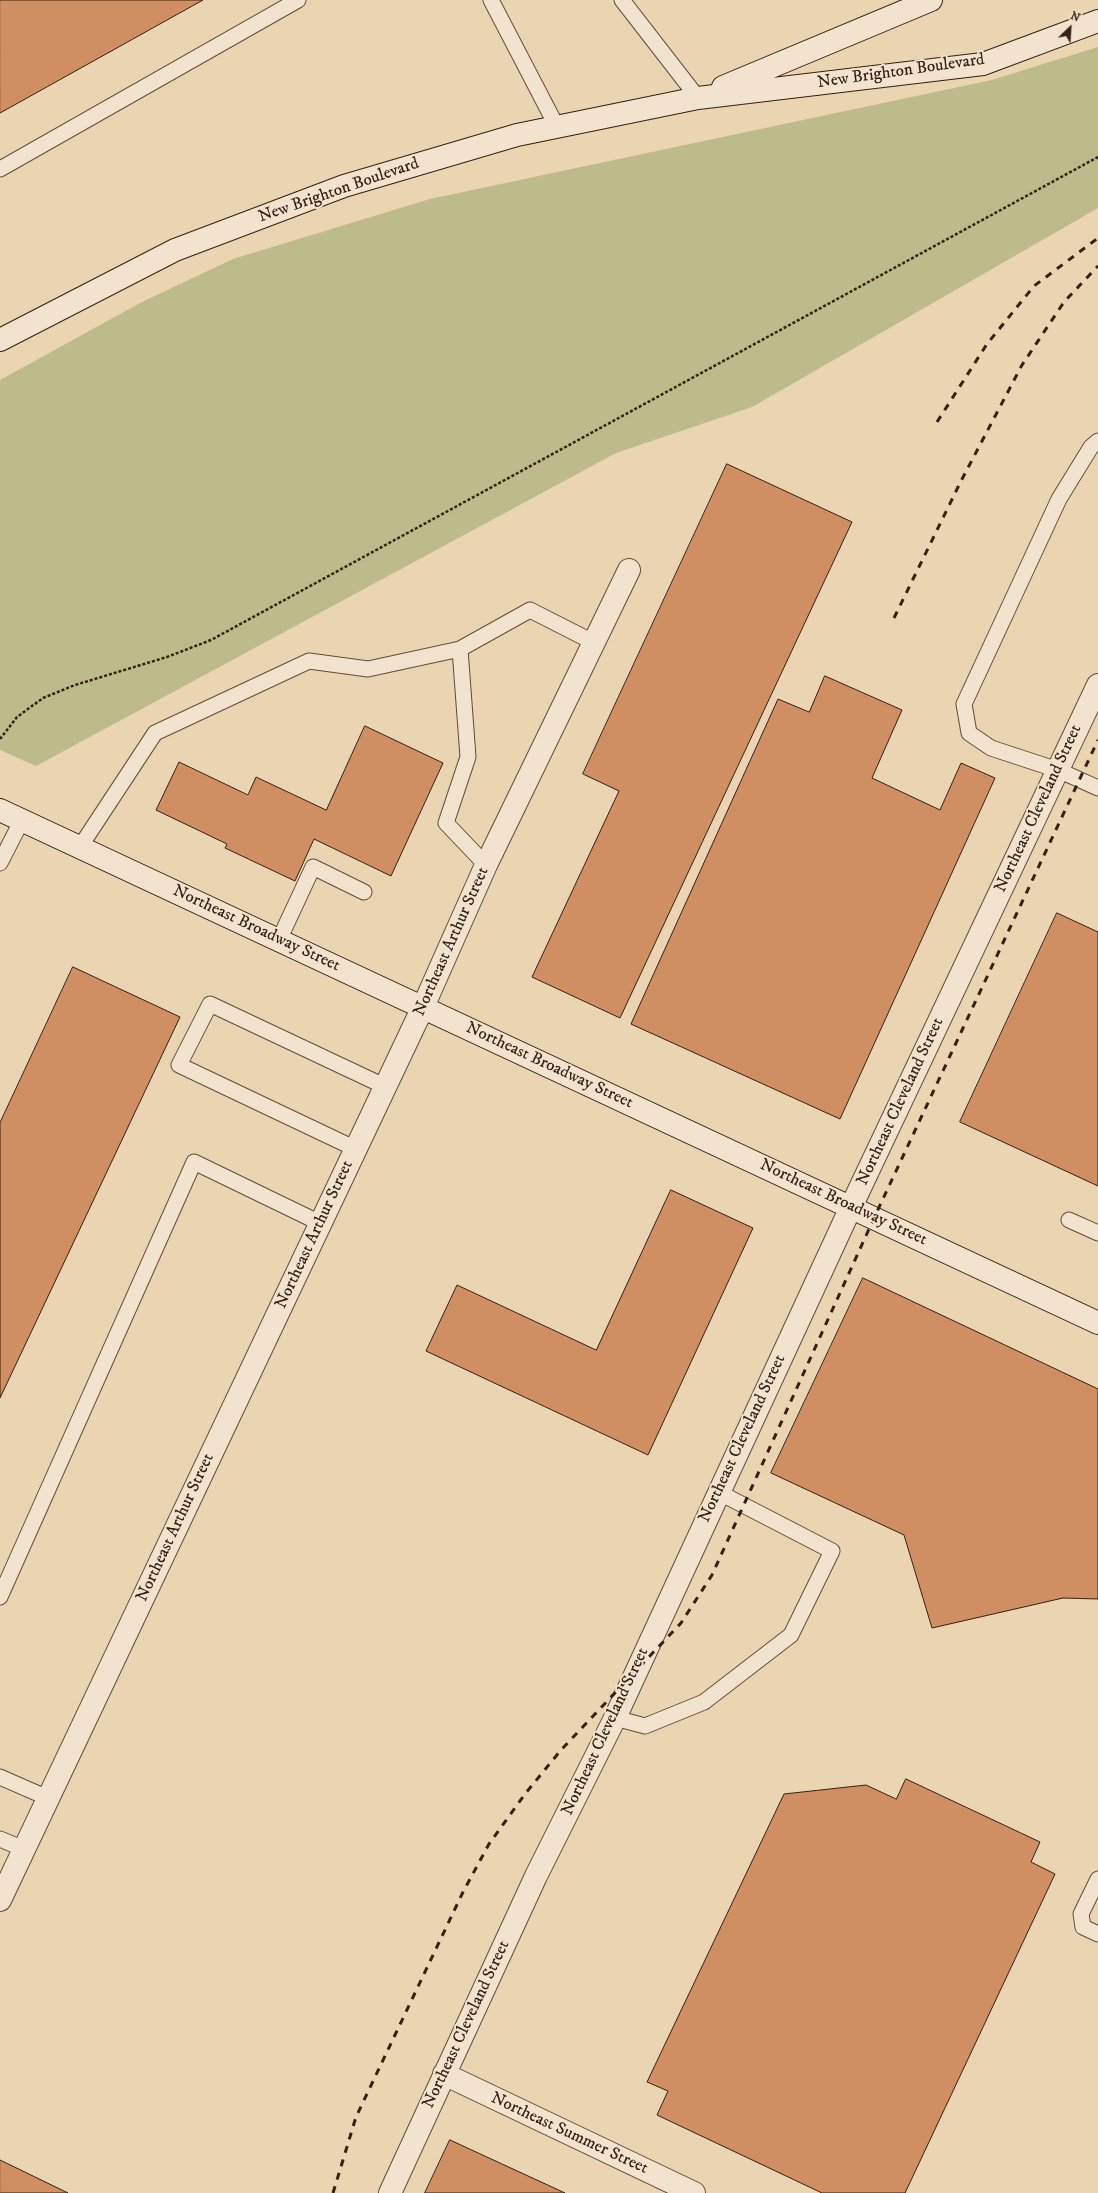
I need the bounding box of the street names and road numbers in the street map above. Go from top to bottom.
street label: New Brighton Boulevard [816,50,986,94]
street label: New Brighton Boulevard [256,154,422,228]
street label: Northeast Cleveland Street [991,722,1087,896]
street label: Northeast Arthur Street [410,864,494,1020]
street label: Northeast Broadway Street [169,881,343,977]
street label: Northeast Cleveland Street [853,1015,949,1189]
street label: Northeast Broadway Street [462,1018,636,1114]
street label: Northeast Broadway Street [756,1155,930,1251]
street label: Northeast Arthur Street [272,1158,358,1312]
street label: Northeast Cleveland Street [695,1352,791,1526]
street label: Northeast Arthur Street [133,1451,219,1605]
street label: Northeast Cleveland Street [558,1645,654,1819]
street label: Northeast Cleveland Street [419,1938,515,2112]
street label: Northeast Summer Street [487,2089,651,2179]

